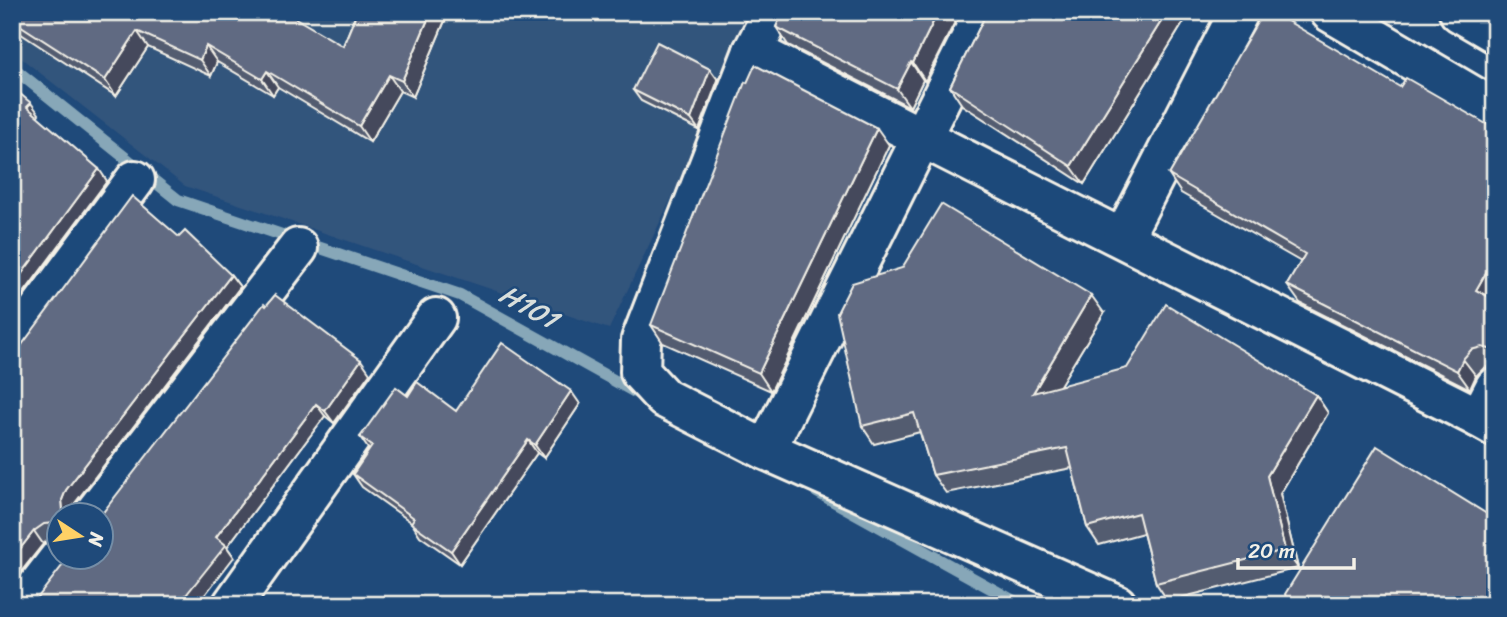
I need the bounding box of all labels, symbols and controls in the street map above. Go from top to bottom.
water label: H101 [490,270,571,345]
north arrow [46,502,116,572]
scale bar [1238,526,1353,570]
text: N [78,529,114,550]
text: 20 m [1248,532,1295,570]

